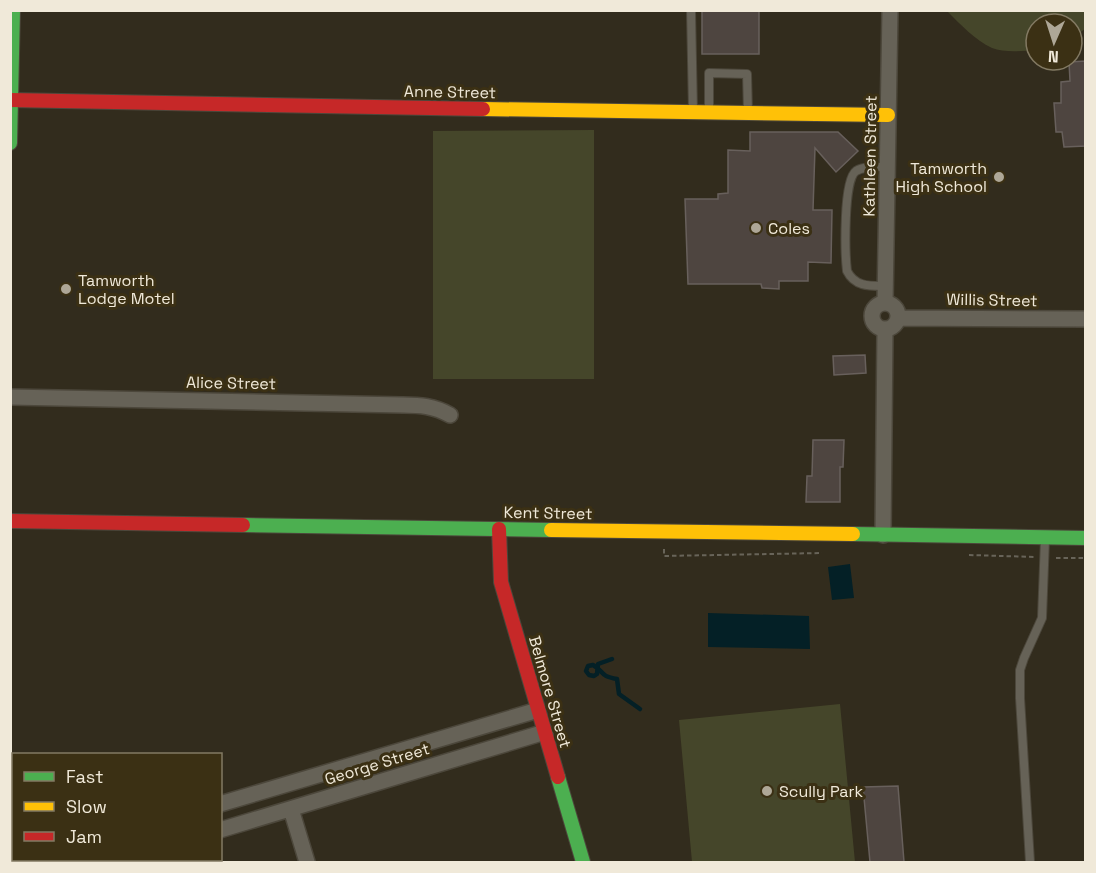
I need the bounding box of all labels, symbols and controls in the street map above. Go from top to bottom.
north arrow [1024,12,1084,72]
text: N [1047,46,1059,67]
street label: Anne Street [404,81,496,103]
street label: Kathleen Street [858,95,882,217]
place label: Tamworth High School [896,158,987,197]
marker: Tamworth High School [992,170,1006,184]
place label: Coles [768,218,810,239]
marker: Coles [749,221,763,235]
place label: Tamworth Lodge Motel [78,270,175,309]
marker: Tamworth Lodge Motel [59,282,73,296]
street label: Willis Street [946,289,1038,311]
street label: Alice Street [186,372,276,394]
street label: Kent Street [503,502,593,524]
street label: Belmore Street [524,633,576,751]
street label: George Street [322,738,432,790]
legend [12,753,222,861]
text: Fast [66,765,103,788]
place label: Scully Park [779,781,864,802]
marker: Scully Park [760,784,774,798]
text: Slow [66,795,107,818]
text: Jam [66,825,102,848]

